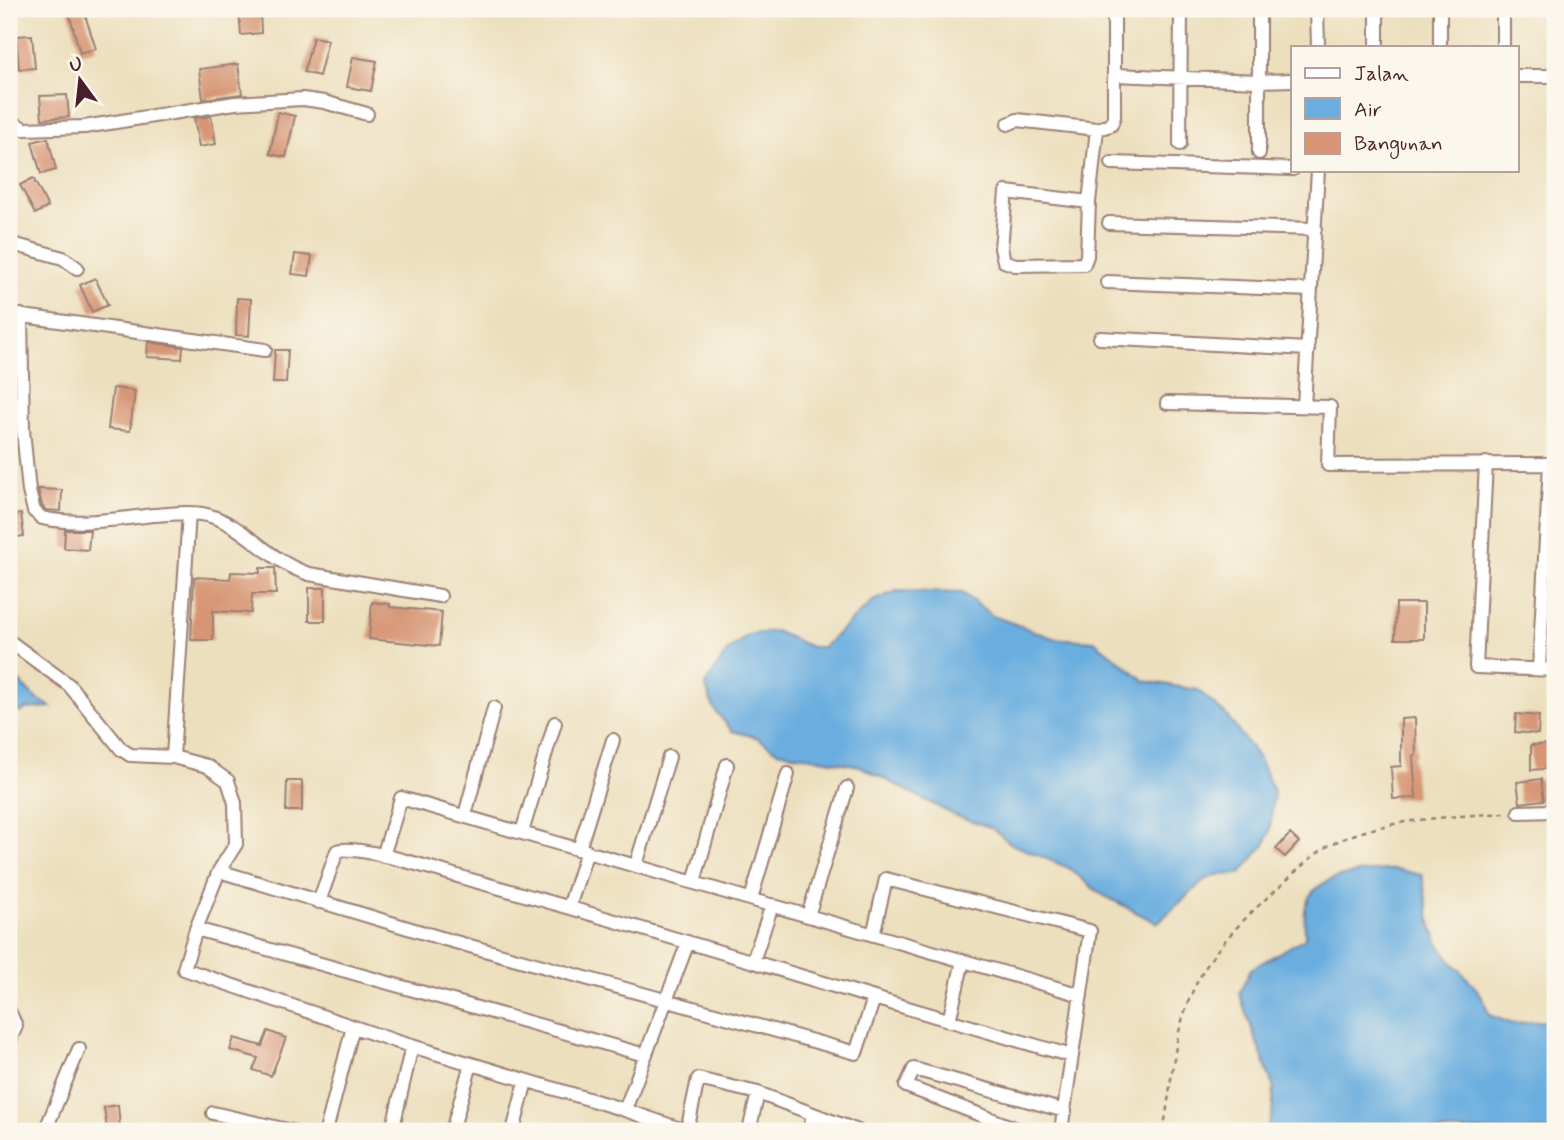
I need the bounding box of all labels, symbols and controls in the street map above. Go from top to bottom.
north arrow [46,46,116,116]
legend [1291,46,1518,172]
text: U [67,51,85,79]
text: Jalan [1354,60,1409,88]
text: Air [1354,96,1382,124]
text: Bangunan [1354,130,1443,159]

